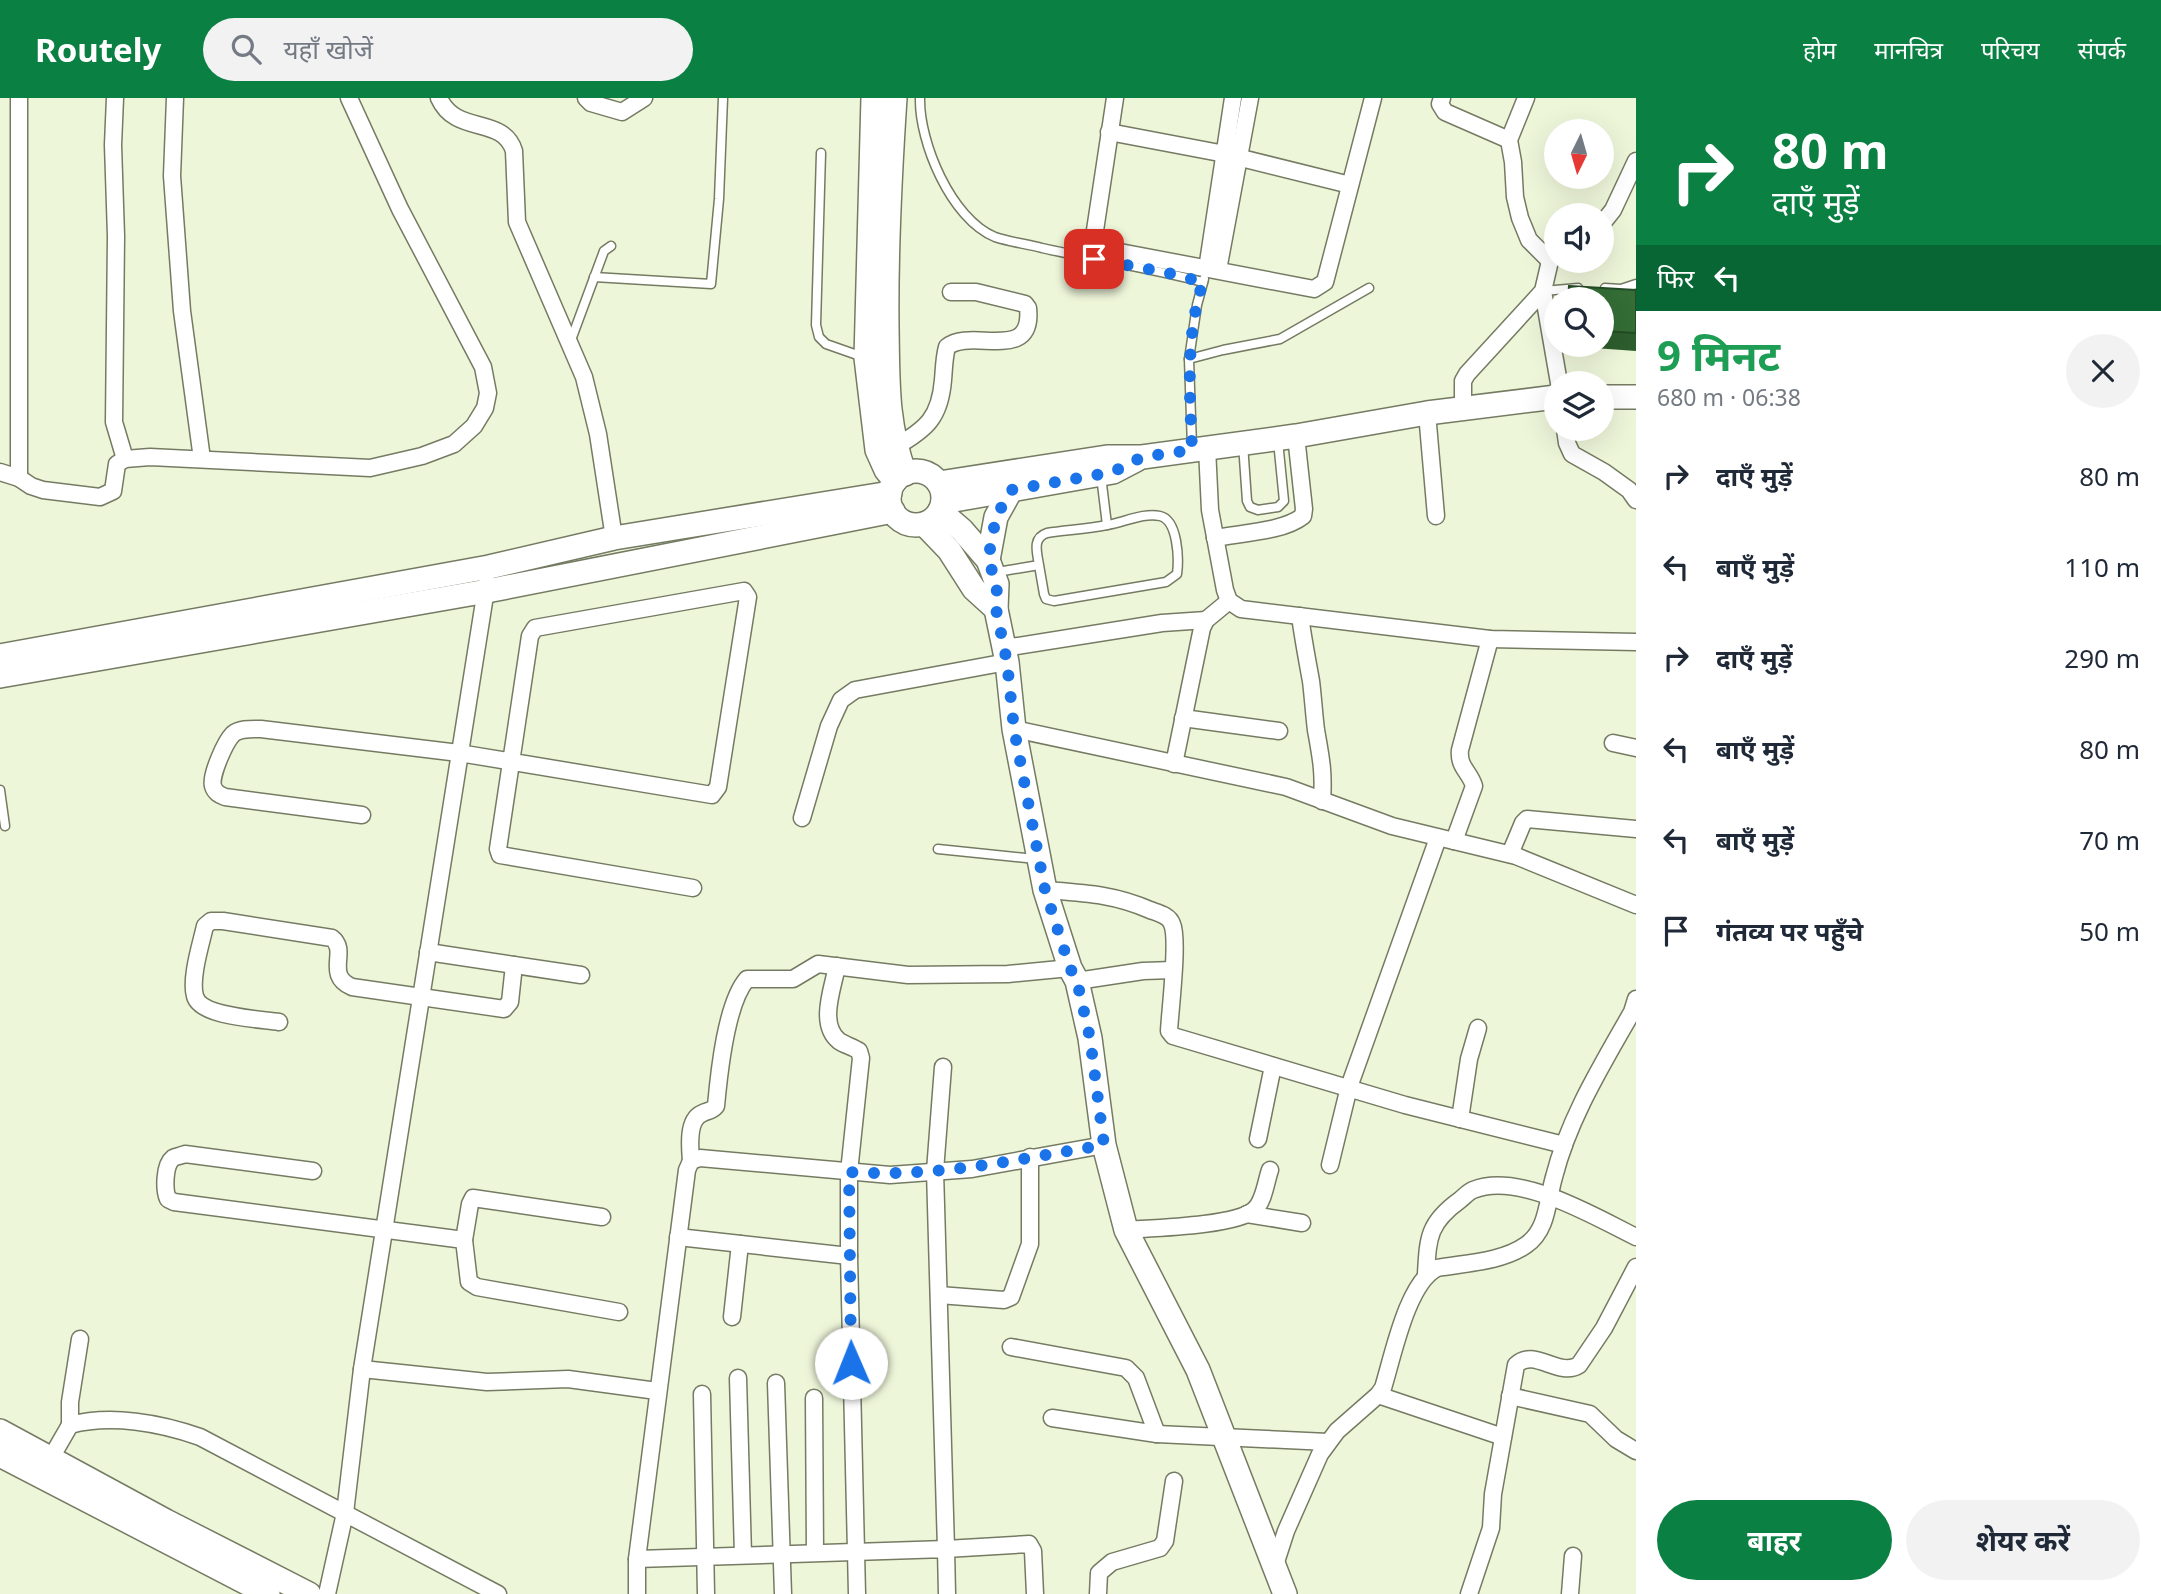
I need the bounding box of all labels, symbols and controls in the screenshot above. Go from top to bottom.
search box [203,18,693,81]
text: Routely [35,27,161,72]
icon: search [227,30,265,68]
text: यहाँ खोजें [283,31,373,67]
text: होम [1803,33,1836,66]
text: मानचित्र [1874,33,1943,66]
text: परिचय [1981,33,2040,66]
text: संपर्क [2078,33,2126,66]
text: 80 m [1772,117,1889,183]
north arrow [1544,119,1614,189]
map controls [1544,119,1614,441]
icon: right [1657,126,1748,217]
text: दाएँ मुड़ें [1772,180,1860,223]
button: sound [1544,203,1614,273]
pin [1064,229,1124,289]
icon: arrive [1075,240,1113,278]
icon: left [1708,259,1746,297]
text: फिर [1657,260,1694,296]
button: search [1544,287,1614,357]
text: 9 मिनट [1657,326,1780,383]
button: close [2066,334,2140,408]
button: layers [1544,371,1614,441]
text: 680 m · 06:38 [1657,381,1801,413]
icon: right [1657,457,1695,495]
text: दाएँ मुड़ें [1716,458,1793,494]
text: 80 m [2079,458,2140,494]
icon: left [1657,548,1695,586]
text: बाएँ मुड़ें [1716,549,1794,585]
text: 110 m [2064,549,2140,585]
icon: right [1657,639,1695,677]
text: दाएँ मुड़ें [1716,640,1793,676]
text: 290 m [2064,640,2140,676]
icon: left [1657,730,1695,768]
text: बाएँ मुड़ें [1716,731,1794,767]
text: 80 m [2079,731,2140,767]
icon: left [1657,821,1695,859]
text: बाएँ मुड़ें [1716,822,1794,858]
text: 70 m [2079,822,2140,858]
icon: arrive [1657,912,1695,950]
text: गंतव्य पर पहुँचे [1716,913,1863,949]
text: 50 m [2079,913,2140,949]
position arrow [814,1326,888,1400]
button: बाहर [1657,1500,1892,1580]
button: शेयर करें [1906,1500,2140,1580]

